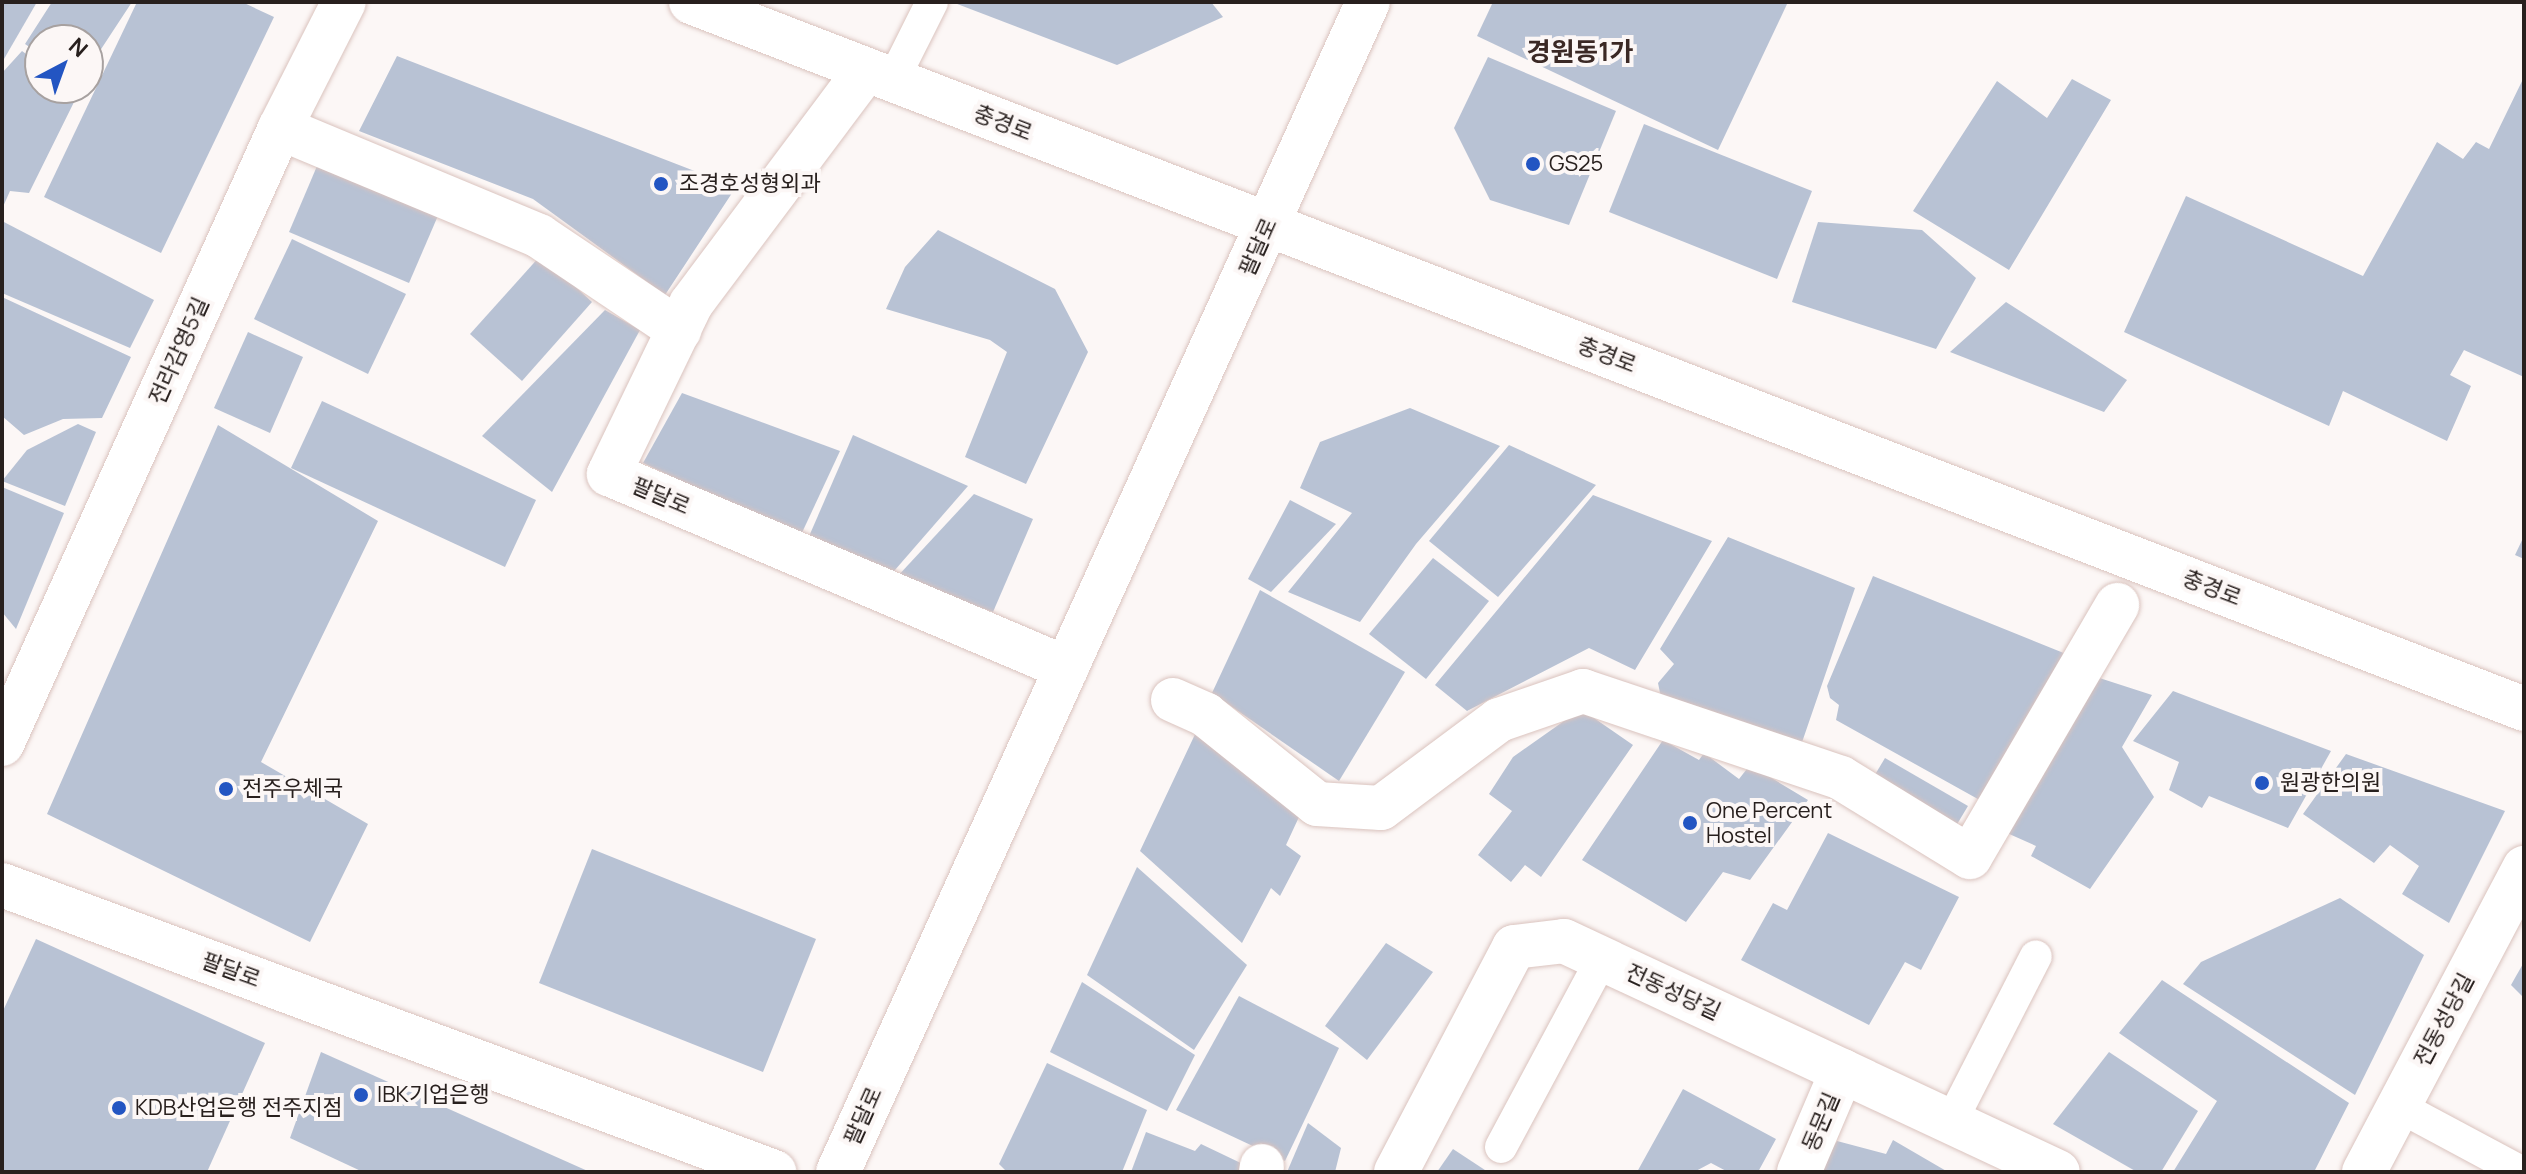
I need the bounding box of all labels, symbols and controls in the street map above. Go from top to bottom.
north arrow [24,24,104,104]
text: N [63,31,94,64]
district label: 경원동1가 [1526,36,1634,68]
street label: 충경로 [970,100,1036,146]
place label: GS25 [1549,151,1603,177]
marker: GS25 [1524,155,1542,173]
place label: 조경호성형외과 [679,171,821,197]
marker: 조경호성형외과 [650,173,672,195]
street label: 팔달로 [1234,214,1282,280]
street label: 전라감영5길 [144,294,214,408]
street label: 충경로 [1574,332,1640,378]
street label: 팔달로 [628,472,694,520]
street label: 충경로 [2179,565,2245,611]
place label: 원광한의원 [2280,770,2381,796]
marker: 원광한의원 [2251,772,2273,794]
place label: 전주우체국 [242,776,343,802]
marker: 전주우체국 [217,780,235,798]
place label: One Percent Hostel [1706,797,1832,848]
marker: One Percent Hostel [1681,814,1699,832]
street label: 팔달로 [198,947,264,993]
street label: 전동성당길 [1622,959,1724,1025]
street label: 전동성당길 [2409,969,2479,1071]
place label: IBK기업은행 [377,1082,490,1108]
street label: 팔달로 [839,1083,887,1149]
marker: IBK기업은행 [352,1086,370,1104]
street label: 동문길 [1797,1089,1845,1155]
place label: KDB산업은행 전주지점 [135,1095,343,1121]
marker: KDB산업은행 전주지점 [110,1099,128,1117]

